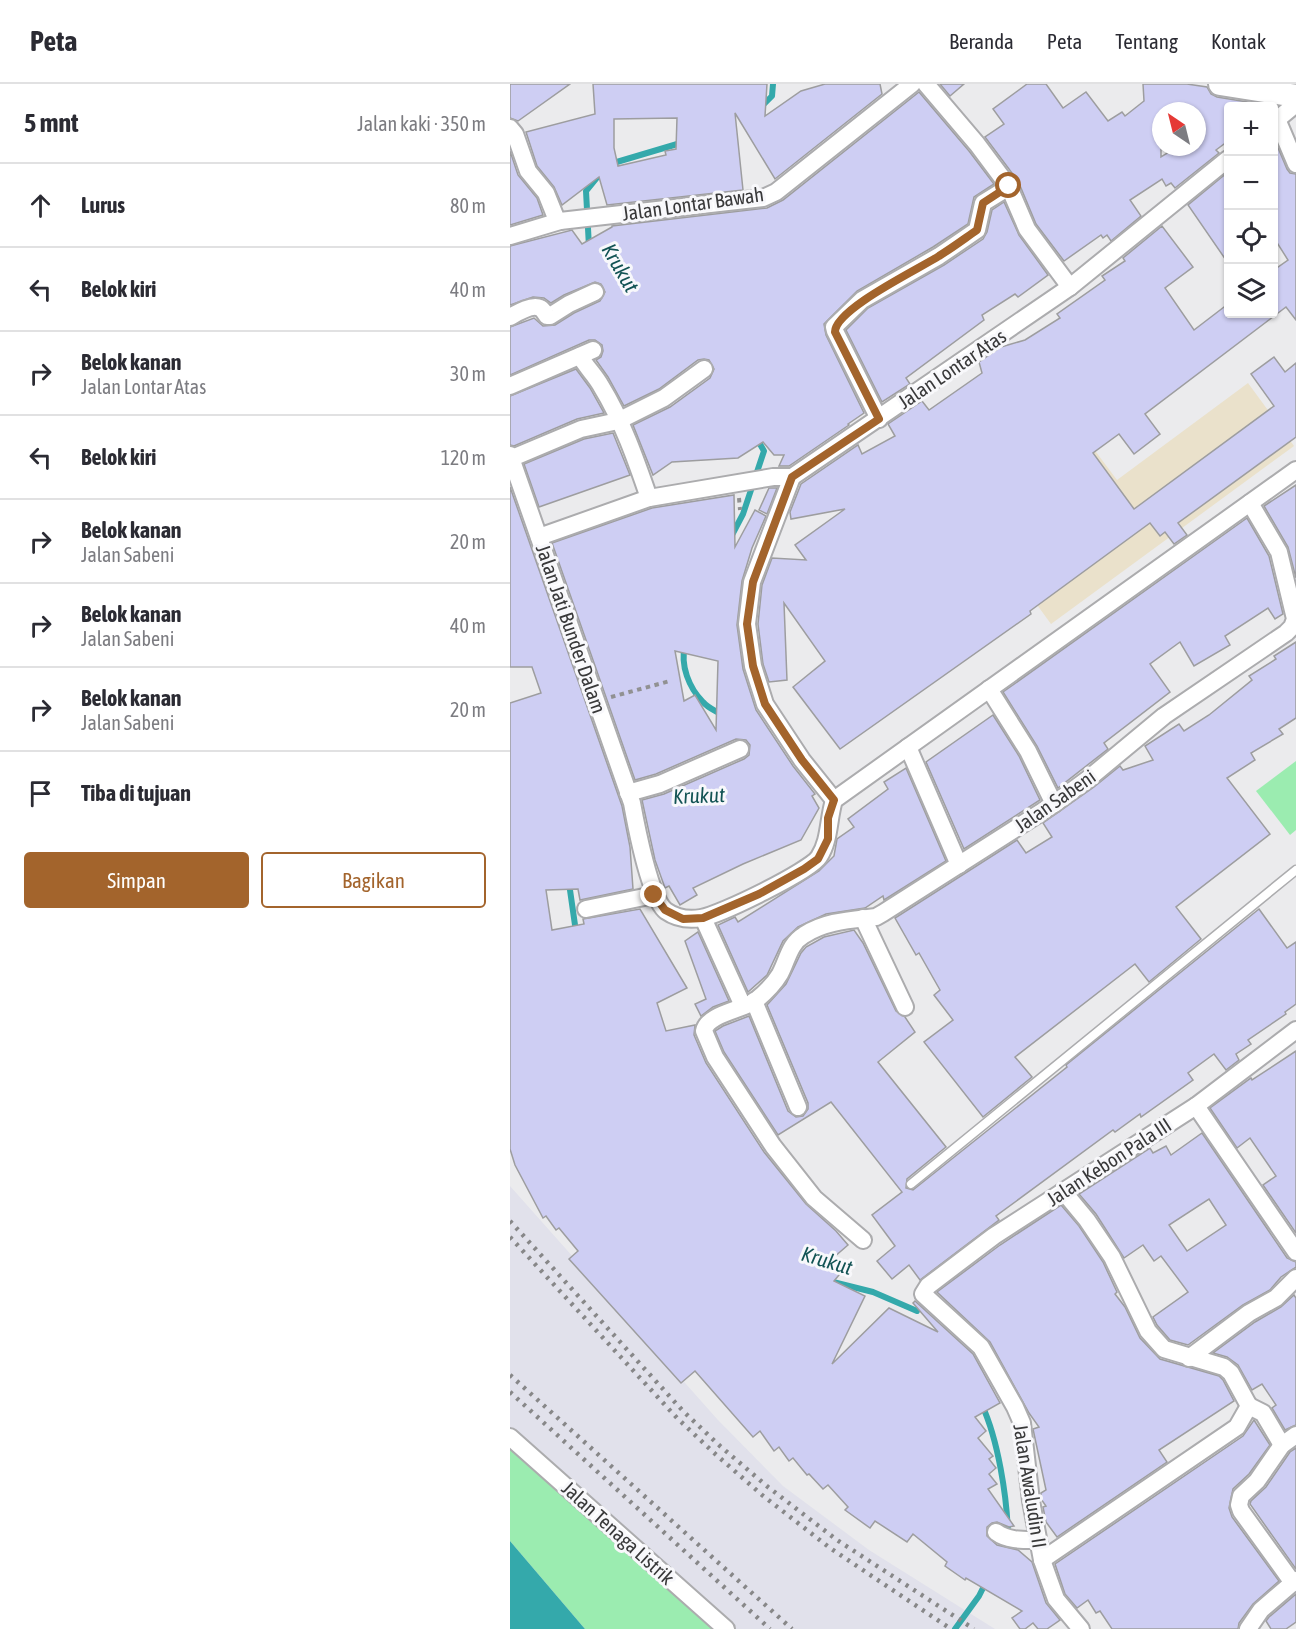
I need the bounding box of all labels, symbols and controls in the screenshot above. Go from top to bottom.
text: Peta [30,25,77,57]
text: Beranda [949,29,1014,53]
text: Peta [1047,29,1082,53]
text: Tentang [1115,29,1178,53]
text: Kontak [1211,29,1266,53]
north arrow [1152,102,1206,156]
map controls [1224,102,1278,318]
button: + [1224,102,1278,156]
text: 5 mnt [24,108,79,138]
text: Jalan kaki · 350 m [357,112,486,135]
button: − [1224,156,1278,210]
route start [995,172,1021,198]
street label: Jalan Lontar Bawah [621,182,765,225]
icon: ahead [24,189,57,222]
text: Lurus [81,192,125,218]
text: 80 m [450,194,486,217]
button: locate [1224,210,1278,264]
water label: Krukut [597,239,644,296]
button: layers [1224,264,1278,318]
icon: left [24,273,57,306]
text: Belok kiri [81,276,156,302]
text: 40 m [450,278,486,301]
street label: Jalan Lontar Atas [893,324,1010,413]
text: Belok kanan [81,349,182,375]
icon: right [24,357,57,390]
text: 30 m [450,362,486,385]
text: Jalan Lontar Atas [81,375,206,398]
icon: left [24,441,57,474]
text: Belok kiri [81,444,156,470]
text: 120 m [441,446,486,469]
text: Belok kanan [81,517,182,543]
icon: right [24,525,57,558]
text: 20 m [450,530,486,553]
street label: Jalan Jati Bunder Dalam [532,541,611,716]
text: Jalan Sabeni [81,543,174,566]
text: Belok kanan [81,601,182,627]
icon: right [24,609,57,642]
text: 40 m [450,614,486,637]
text: Jalan Sabeni [81,627,174,650]
text: Belok kanan [81,685,182,711]
icon: right [24,693,57,726]
text: 20 m [450,698,486,721]
text: Jalan Sabeni [81,711,174,734]
street label: Jalan Sabeni [1010,764,1100,837]
icon: arrive [24,777,57,810]
text: Tiba di tujuan [81,780,191,806]
water label: Krukut [673,782,725,808]
button: Simpan [24,852,249,908]
button: Bagikan [261,852,486,908]
route end [640,881,666,907]
street label: Jalan Kebon Pala III [1042,1113,1175,1210]
water label: Krukut [799,1241,856,1279]
street label: Jalan Awaludin II [1009,1422,1052,1550]
street label: Jalan Tenaga Listrik [557,1476,679,1589]

